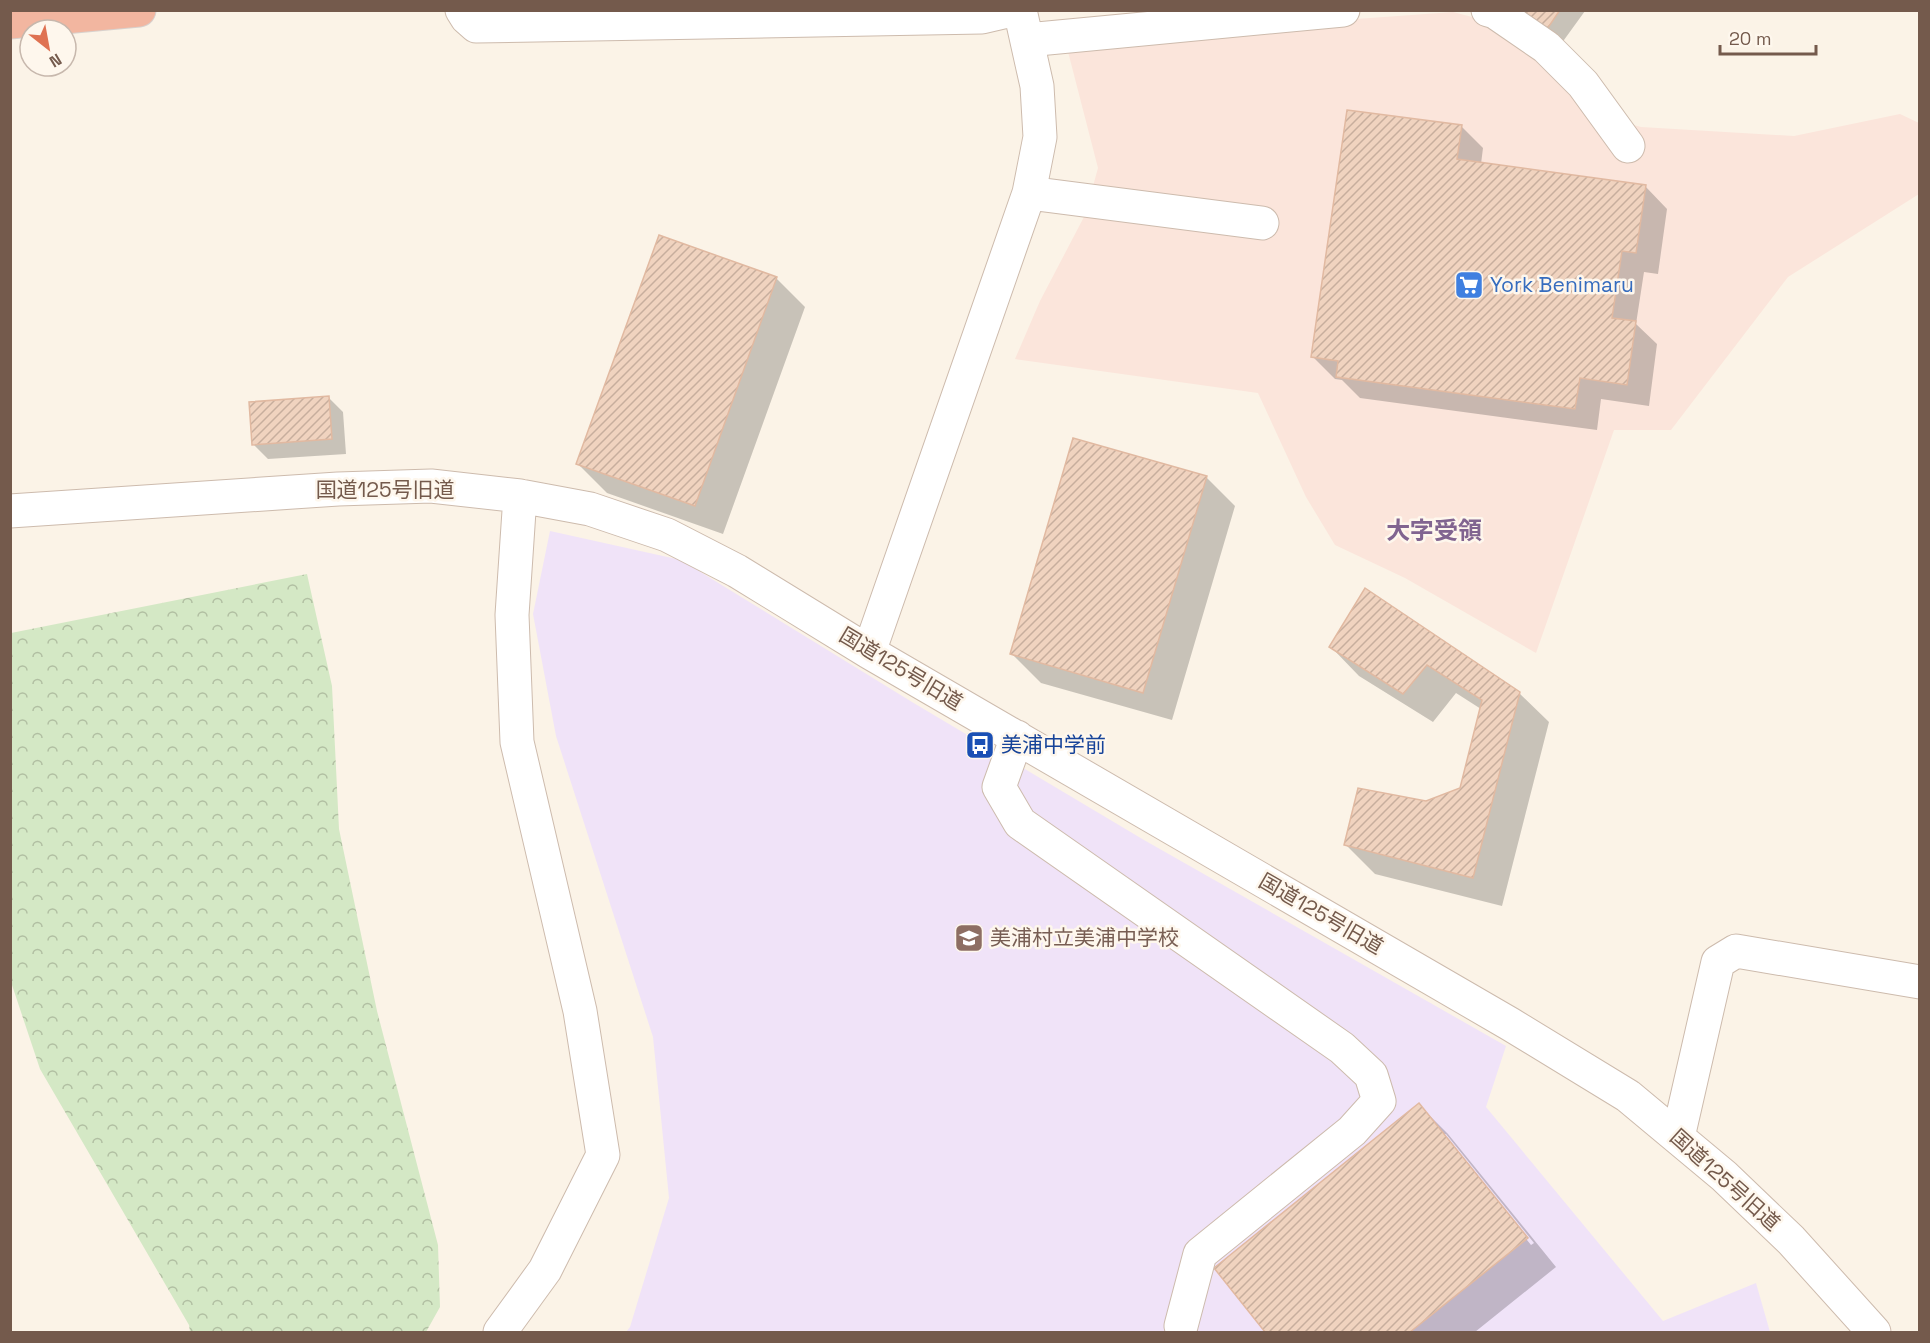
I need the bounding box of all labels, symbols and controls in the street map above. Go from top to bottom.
north arrow [18,18,78,78]
scale bar [1720,18,1816,56]
text: 20 m [1729,27,1772,50]
text: N [45,49,65,72]
supermarket icon: York Benimaru [1453,269,1485,301]
place label: York Benimaru [1490,271,1634,298]
street label: 国道125号旧道 [315,476,455,503]
district label: 大字受領 [1386,515,1482,546]
street label: 国道125号旧道 [835,621,968,716]
bus stop icon: 美浦中学前 [964,729,996,761]
place label: 美浦中学前 [1001,731,1106,758]
street label: 国道125号旧道 [1254,867,1388,960]
school or university icon: 美浦村立美浦中学校 [953,922,985,954]
place label: 美浦村立美浦中学校 [990,924,1179,951]
street label: 国道125号旧道 [1665,1123,1786,1236]

